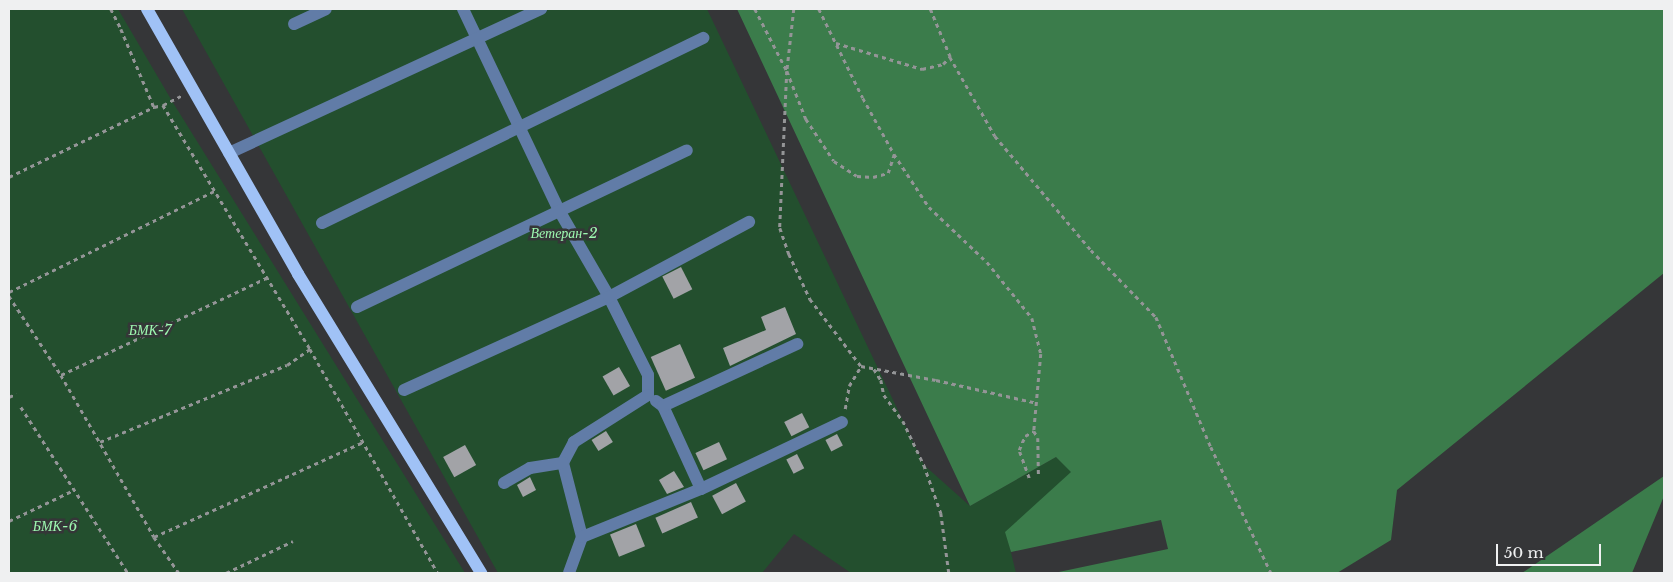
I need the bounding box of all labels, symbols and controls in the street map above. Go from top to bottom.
park label: Ветеран-2 [530,225,598,241]
park label: БМК-7 [129,322,171,338]
park label: БМК-6 [33,518,77,534]
scale bar [1498,534,1603,566]
text: 50 m [1504,543,1544,562]

